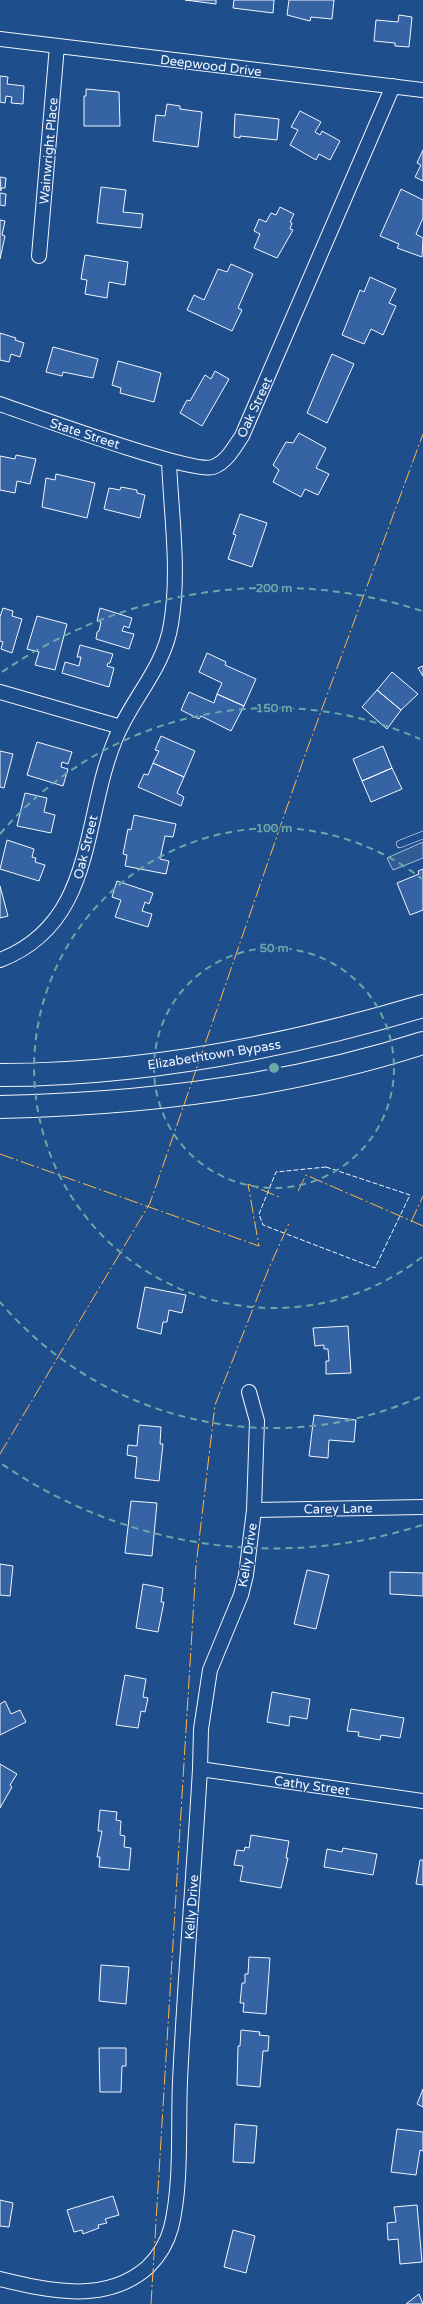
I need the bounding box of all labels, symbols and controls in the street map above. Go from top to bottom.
street label: Deepwood Drive [159,52,262,80]
street label: Wainwright Place [36,97,62,205]
street label: Oak Street [234,374,276,440]
street label: State Street [48,415,122,453]
text: 200 m [256,581,292,595]
text: 150 m [256,701,292,715]
street label: Oak Street [70,814,102,881]
text: 100 m [256,821,292,835]
text: 50 m [259,941,289,955]
street label: Elizabethtown Bypass [146,1037,282,1073]
centre of rings [267,1061,281,1075]
street label: Carey Lane [303,1500,373,1518]
street label: Kelly Drive [235,1522,261,1588]
street label: Cathy Street [273,1773,351,1799]
street label: Kelly Drive [182,1874,202,1940]

